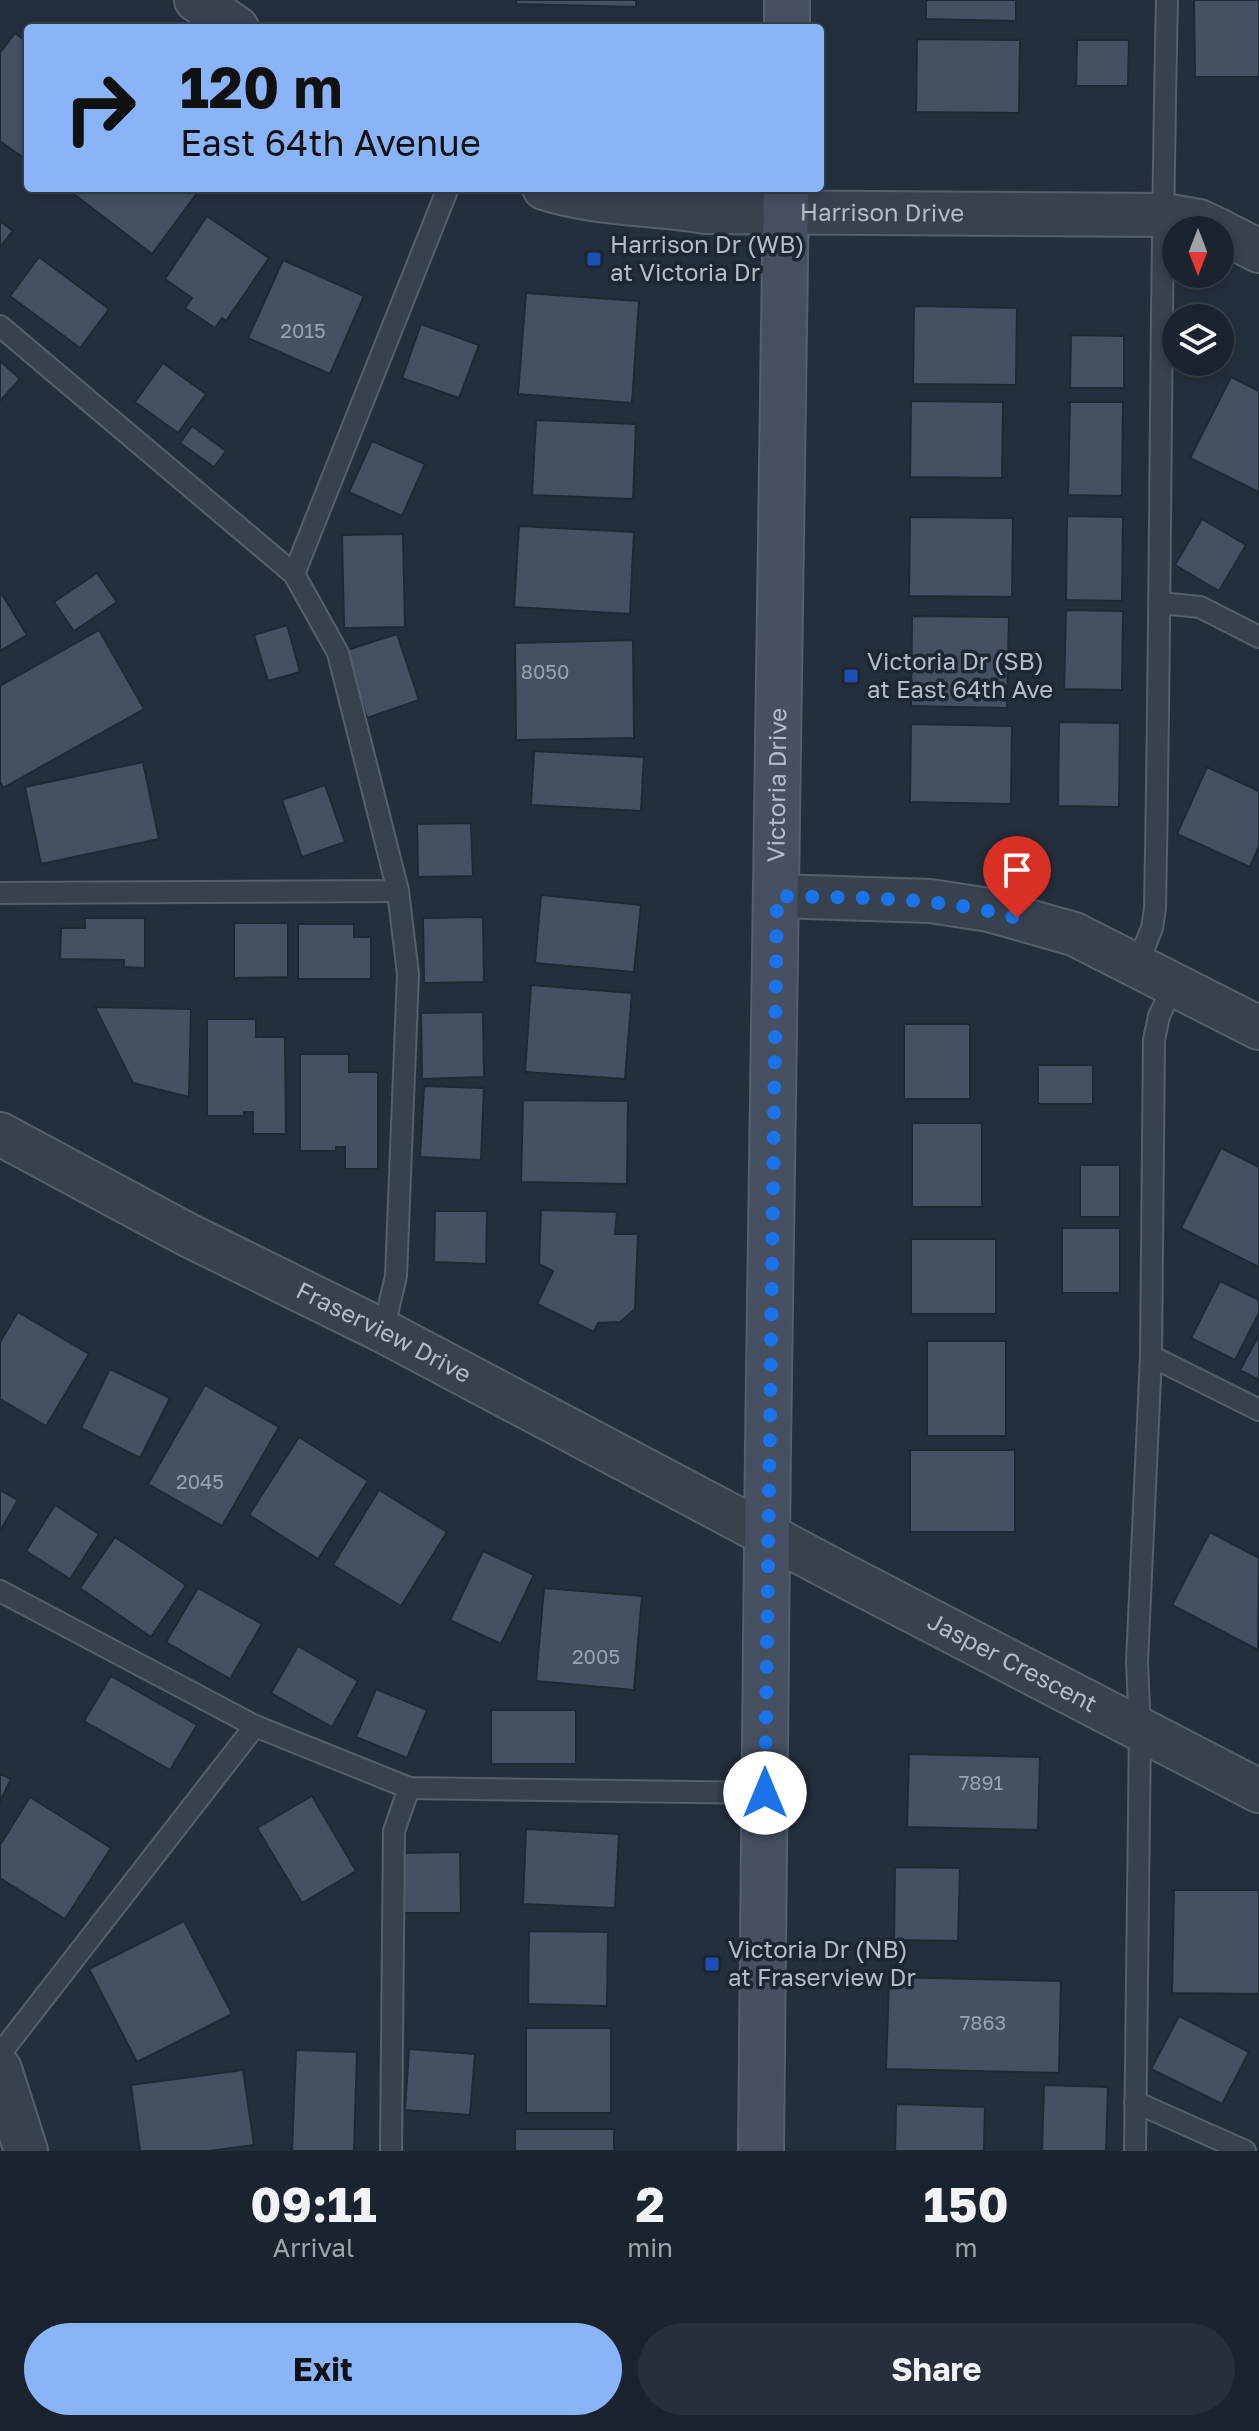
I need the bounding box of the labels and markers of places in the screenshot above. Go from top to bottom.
place label: Harrison Dr (WB) at Victoria Dr [610,229,804,286]
marker: Harrison Dr (WB) at Victoria Dr [585,250,603,268]
place label: Victoria Dr (SB) at East 64th Ave [867,646,1053,703]
marker: Victoria Dr (SB) at East 64th Ave [842,667,860,685]
pin [983,836,1051,918]
place label: Victoria Dr (NB) at Fraserview Dr [728,1934,916,1991]
marker: Victoria Dr (NB) at Fraserview Dr [703,1955,721,1973]

